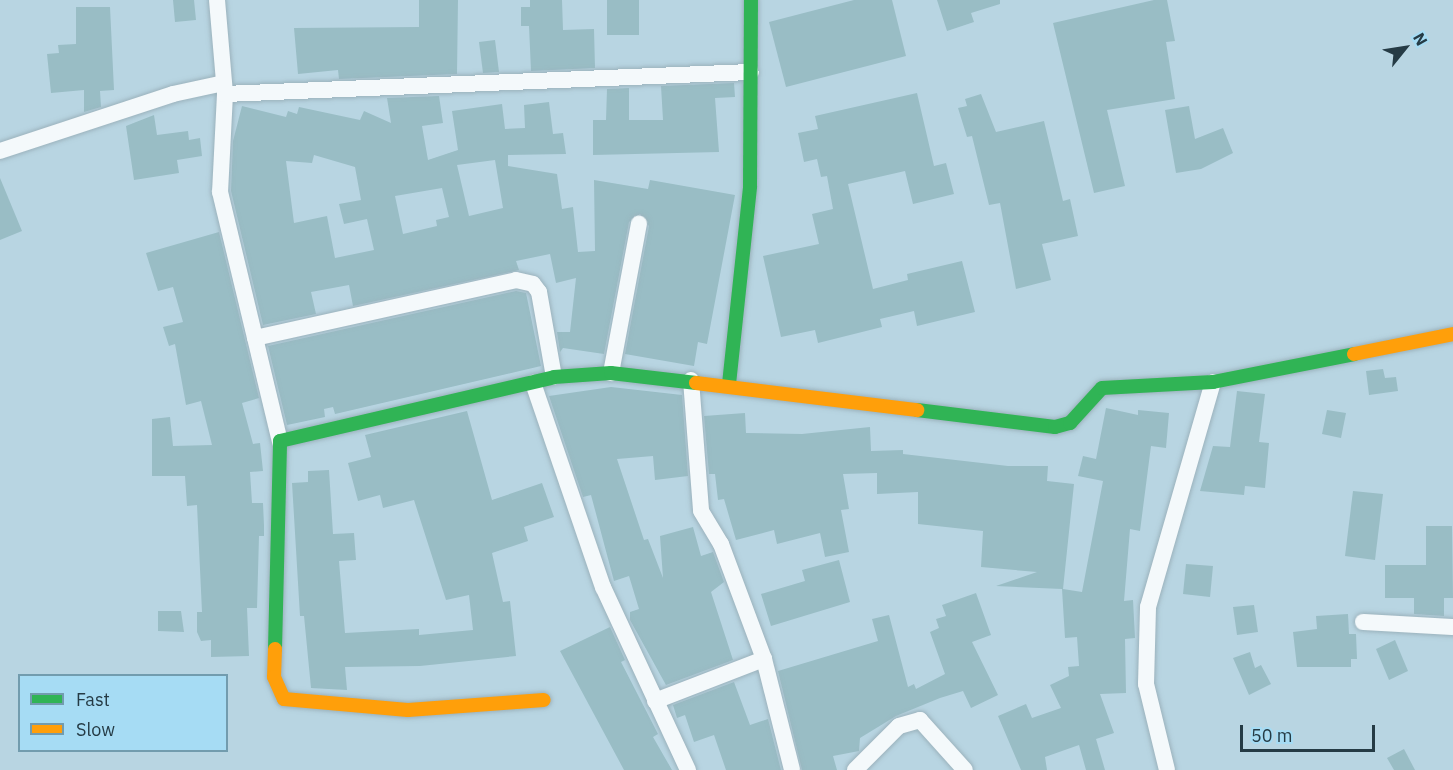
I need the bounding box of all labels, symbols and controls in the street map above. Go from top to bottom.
north arrow [1375,18,1435,78]
text: N [1409,29,1432,49]
legend [18,674,228,752]
text: Fast [76,688,110,711]
scale bar [1243,713,1378,751]
text: Slow [76,718,115,741]
text: 50 m [1251,724,1293,747]

